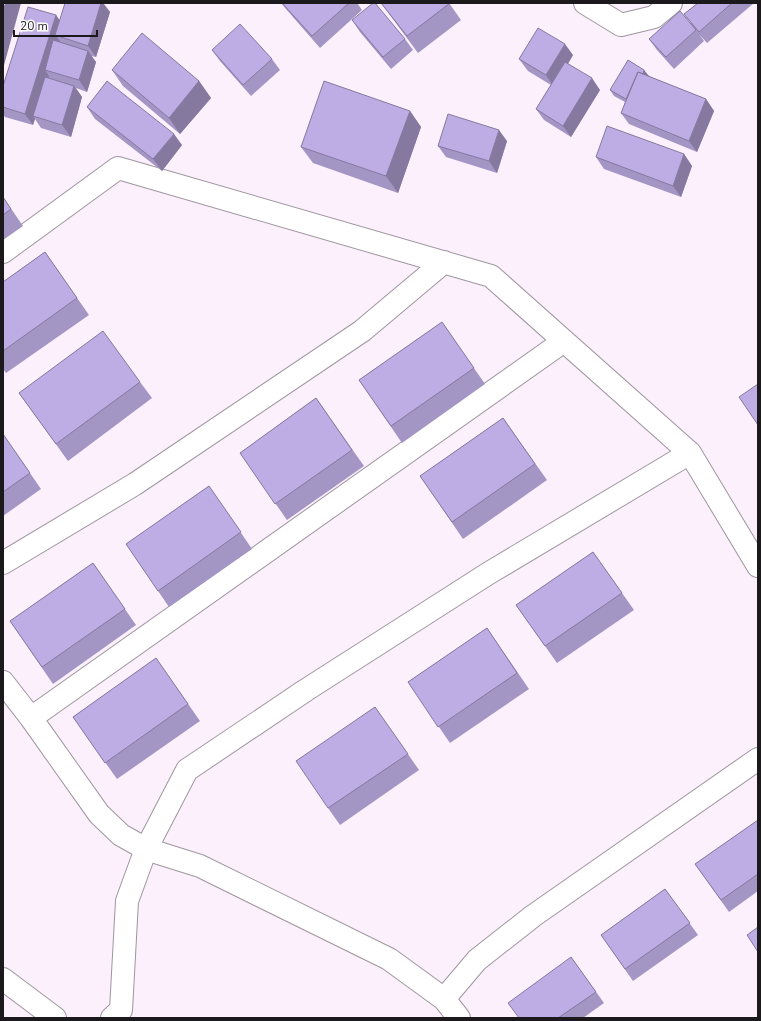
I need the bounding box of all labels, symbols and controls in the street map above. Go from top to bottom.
scale bar [14,12,97,38]
text: 20 m [20,18,48,34]

